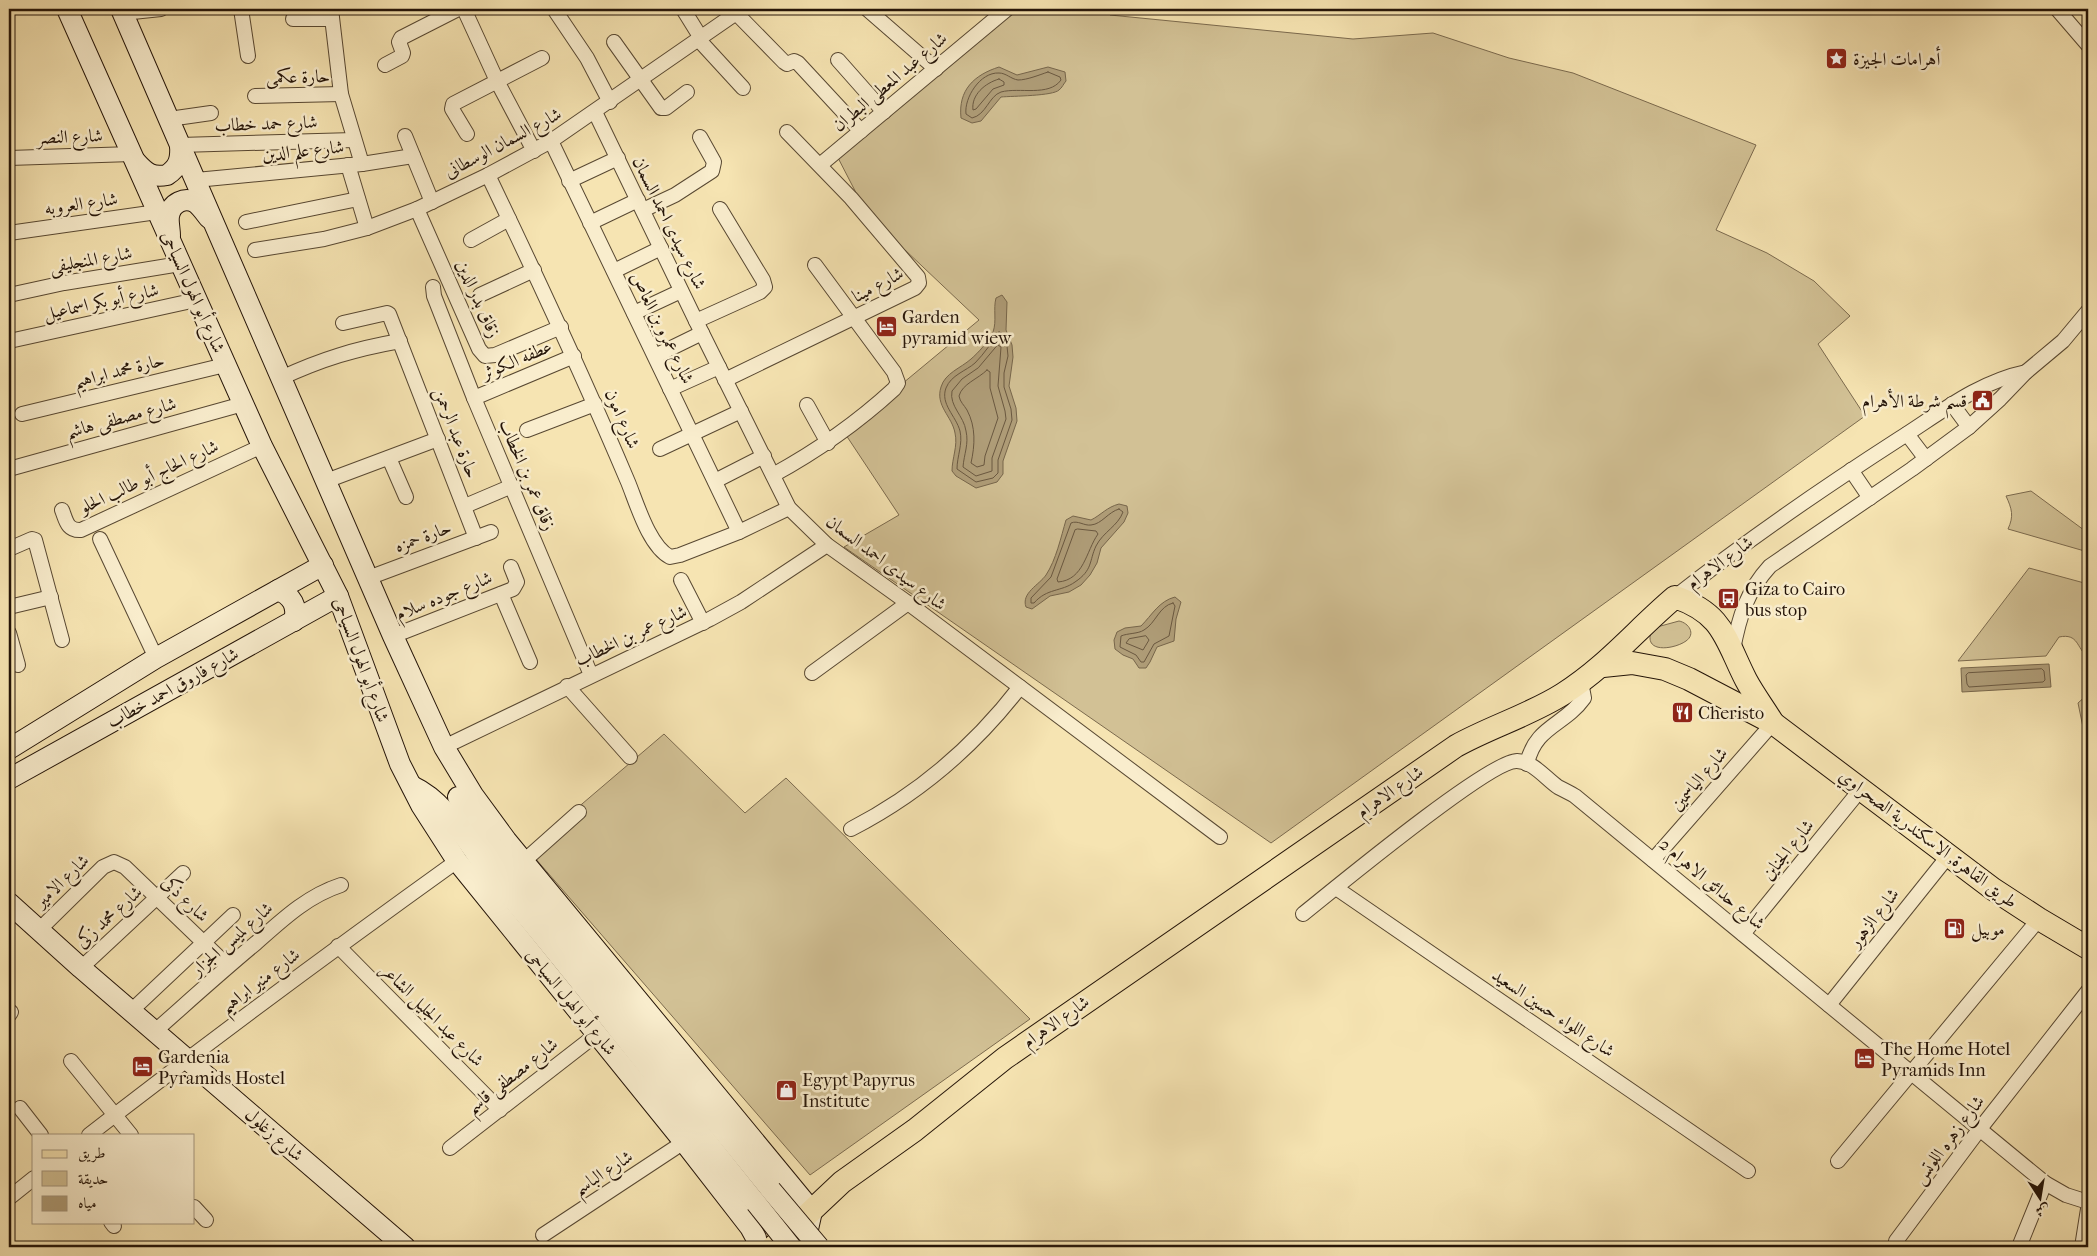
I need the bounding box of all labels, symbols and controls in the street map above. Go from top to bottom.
street label: شارع عبد المعطى البطران [828,28,954,139]
place label: أهرامات الجيزة [1853,46,1941,71]
place icon: أهرامات الجيزة [1825,47,1849,71]
street label: حارة عكمى [266,66,330,89]
street label: شارع السمان الوسطانى [441,103,567,186]
street label: شارع حمد خطاب [214,112,318,140]
street label: شارع النصر [35,125,103,153]
street label: شارع علم الدين [261,136,346,173]
street label: شارع سيدى احمد السمان [624,153,710,295]
street label: شارع العروبه [43,188,120,223]
street label: شارع أبو الهول السياحى [153,226,232,358]
street label: شارع المنجليفى [48,242,135,282]
street label: زقاق بدر الدين [451,257,505,341]
street label: شارع مينا [849,263,909,311]
street label: شارع عمرو بن العاص [622,269,698,389]
street label: شارع أبو بكر اسماعيل [41,277,161,328]
place label: Garden pyramid wiew [901,307,1012,349]
hotel icon: Garden pyramid wiew [874,315,898,339]
street label: عطفه الكوثر [477,336,555,385]
street label: حارة محمد ابراهيم [71,350,168,399]
street label: حارة عبد الرحمن [428,385,483,482]
street label: شارع امون [596,386,644,453]
place label: قسم شرطة الأهرام [1862,388,1967,419]
public building icon: قسم شرطة الأهرام [1971,389,1995,413]
street label: شارع مصطفى هاشم [63,393,180,450]
street label: زقاق عمر بن الخطاب [493,416,560,534]
street label: شارع الحاج أبو طالب الحلو [73,433,224,524]
street label: شارع سيدى احمد السمان [819,511,950,618]
street label: حارة حمزه [392,517,454,558]
street label: شارع الاهرام [1683,532,1760,598]
street label: شارع جوده سلام [393,567,497,630]
place label: Giza to Cairo bus stop [1744,579,1845,621]
bus stop icon: Giza to Cairo bus stop [1717,587,1741,611]
street label: شارع أبو الهول السياحى [325,594,396,727]
street label: شارع عمر بن الخطاب [572,601,692,675]
street label: شارع فاروق احمد خطاب [104,643,244,736]
restaurant icon: Cheristo [1670,701,1694,725]
place label: Cheristo [1698,703,1764,724]
street label: شارع الياسمين [1666,743,1735,818]
street label: شارع الاهرام [1352,761,1430,827]
street label: طريق القاهرة, الاسكندرية الصحراوي [1832,765,2021,916]
street label: شارع الجناين [1757,816,1822,887]
street label: شارع حدائق الاهرام 2 [1652,834,1769,938]
street label: شارع الامير [29,850,96,916]
street label: شارع ذكى [154,870,214,929]
street label: شارع محمد زكى [70,880,149,955]
street label: شارع الزهور [1843,884,1907,956]
street label: شارع لميس الجزار [185,898,280,985]
fuel station icon: موبيل [1943,917,1967,941]
place label: موبيل [1971,919,2005,942]
street label: شارع أبو الهول السياحى [518,942,623,1062]
street label: شارع منير ابراهيم [216,944,308,1024]
street label: شارع عبد الجليل الشاعر [373,959,488,1074]
street label: شارع اللواء حسين السعيد [1485,964,1618,1065]
street label: شارع الاهرام [1018,991,1096,1057]
street label: شارع مصطفى قاسم [462,1034,566,1124]
place label: The Home Hotel Pyramids Inn [1881,1039,2010,1081]
place label: Gardenia Pyramids Hostel [158,1047,285,1089]
hotel icon: The Home Hotel Pyramids Inn [1853,1047,1877,1071]
hotel icon: Gardenia Pyramids Hostel [130,1055,154,1079]
place label: Egypt Papyrus Institute [802,1070,915,1112]
shop icon: Egypt Papyrus Institute [774,1078,798,1102]
street label: شارع زهره اللوتس [1909,1091,1992,1191]
street label: شارع زغلول [238,1104,307,1169]
legend [32,1134,195,1224]
text: طريق [78,1144,105,1163]
street label: شارع الباسم [569,1146,641,1206]
text: حديقة [78,1170,108,1188]
north arrow [2014,1174,2064,1224]
text: مياه [78,1194,96,1212]
text: ش [2034,1200,2051,1220]

